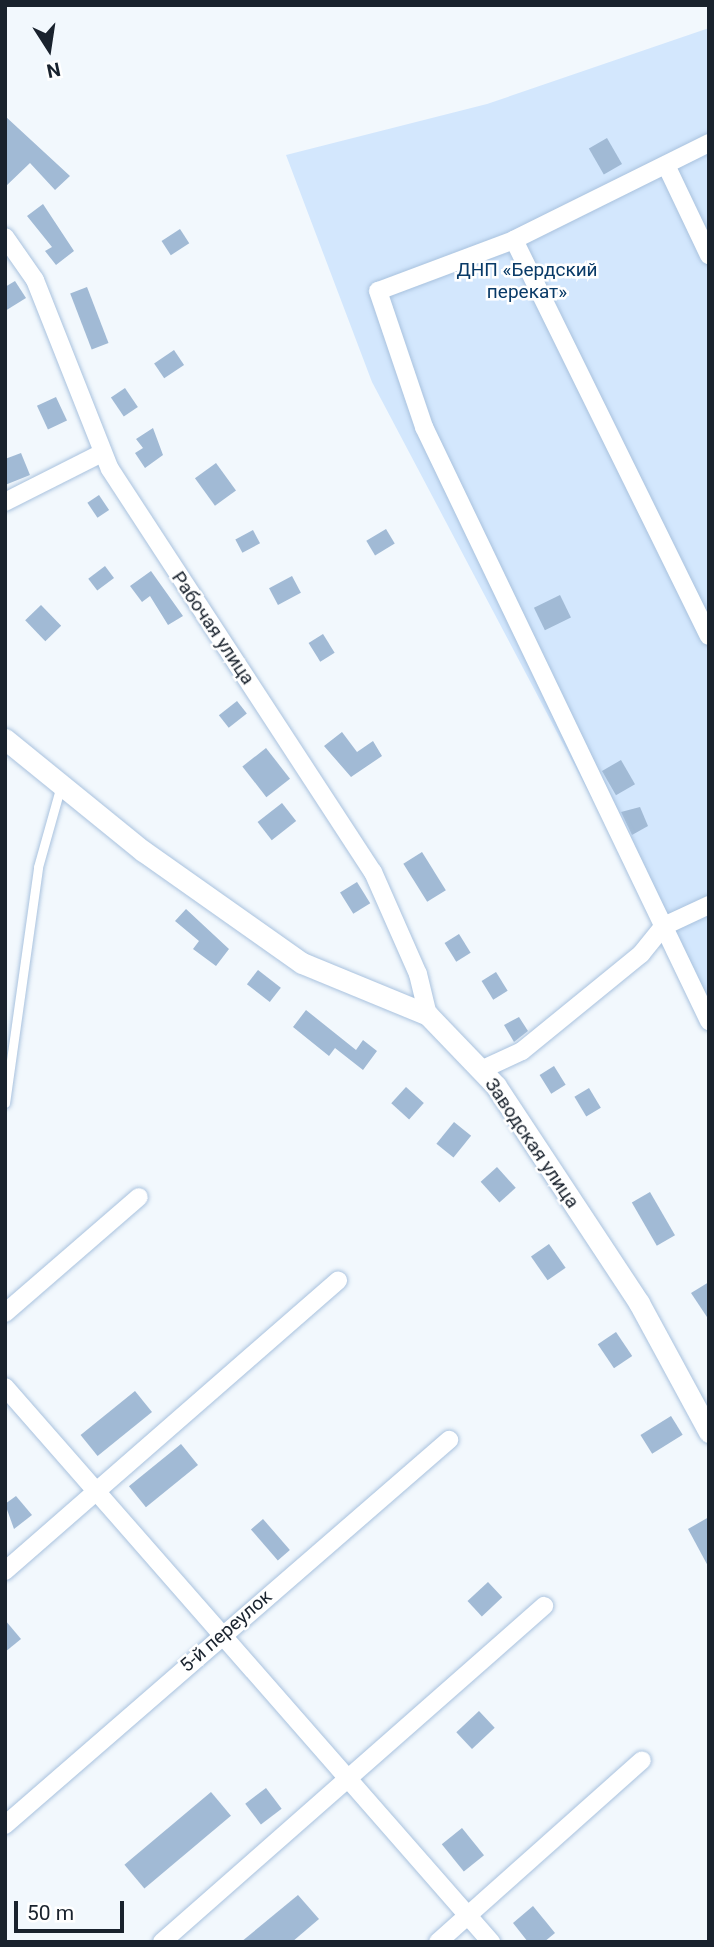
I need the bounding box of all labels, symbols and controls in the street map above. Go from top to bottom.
north arrow [14,14,84,84]
text: N [45,57,62,83]
park label: ДНП «Бердский перекат» [456,259,598,303]
street label: Рабочая улица [167,567,259,689]
street label: Заводская улица [480,1074,584,1212]
street label: 5-й переулок [176,1585,276,1677]
scale bar [18,1888,128,1932]
text: 50 m [27,1901,74,1925]

